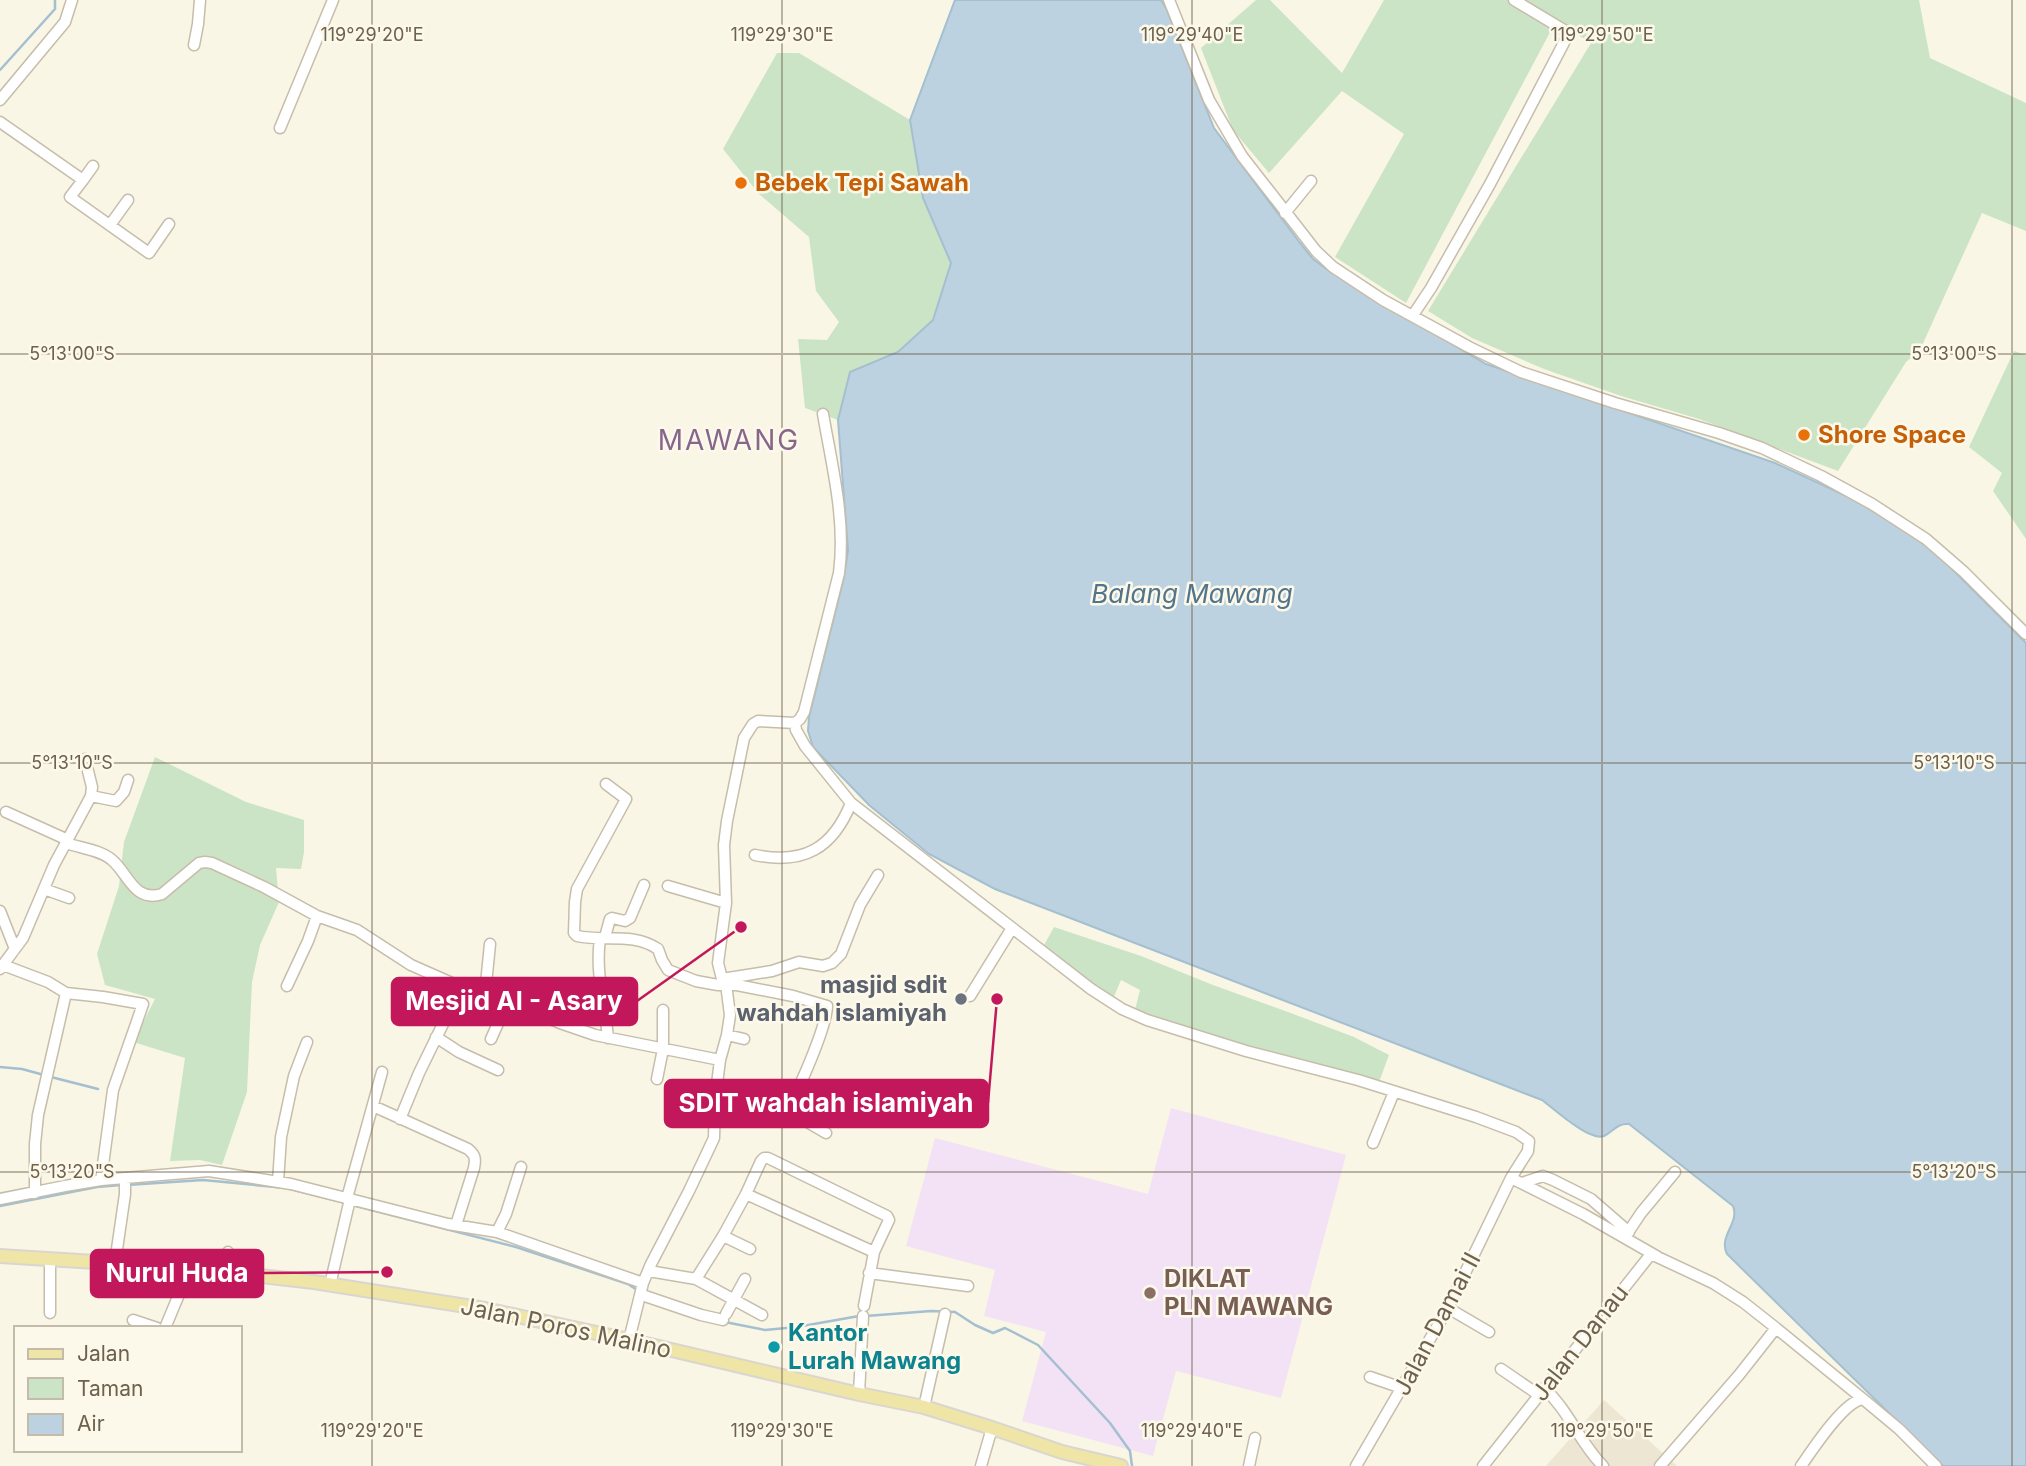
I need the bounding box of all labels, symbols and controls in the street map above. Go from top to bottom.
text: 119°29'20"E [320,24,424,45]
text: 119°29'30"E [730,24,834,45]
text: 119°29'40"E [1141,24,1243,45]
text: 119°29'50"E [1550,24,1654,45]
place label: Bebek Tepi Sawah [755,168,969,197]
marker: Bebek Tepi Sawah [733,175,749,191]
text: 5°13'00"S [29,343,115,364]
text: 5°13'00"S [1911,343,1997,364]
place label: Shore Space [1818,420,1966,449]
district label: MAWANG [658,423,800,457]
marker: Shore Space [1796,427,1812,443]
water label: Balang Mawang [1091,578,1293,609]
text: 5°13'10"S [31,752,113,773]
text: 5°13'10"S [1913,752,1995,773]
place label: masjid sdit wahdah islamiyah [736,970,947,1027]
callout: Mesjid Al - Asary [392,978,637,1025]
text: Mesjid Al - Asary [405,985,623,1016]
marker: masjid sdit wahdah islamiyah [953,991,969,1007]
callout: SDIT wahdah islamiyah [665,1080,988,1127]
text: SDIT wahdah islamiyah [679,1087,973,1118]
text: 5°13'20"S [29,1161,115,1182]
text: 5°13'20"S [1911,1161,1997,1182]
street label: Jalan Damai II [1387,1247,1486,1400]
callout: Nurul Huda [91,1250,263,1297]
text: Nurul Huda [105,1257,249,1288]
place label: DIKLAT PLN MAWANG [1164,1264,1333,1321]
street label: Jalan Danau [1525,1279,1634,1407]
marker: DIKLAT PLN MAWANG [1142,1285,1158,1301]
street label: Jalan Poros Malino [458,1291,674,1364]
place label: Kantor Lurah Mawang [788,1318,961,1375]
legend [14,1326,242,1452]
marker: Kantor Lurah Mawang [766,1339,782,1355]
text: Jalan [77,1341,130,1366]
text: Taman [77,1376,143,1401]
text: Air [77,1411,105,1436]
text: 119°29'20"E [320,1420,424,1441]
text: 119°29'30"E [730,1420,834,1441]
text: 119°29'40"E [1141,1420,1243,1441]
text: 119°29'50"E [1550,1420,1654,1441]

